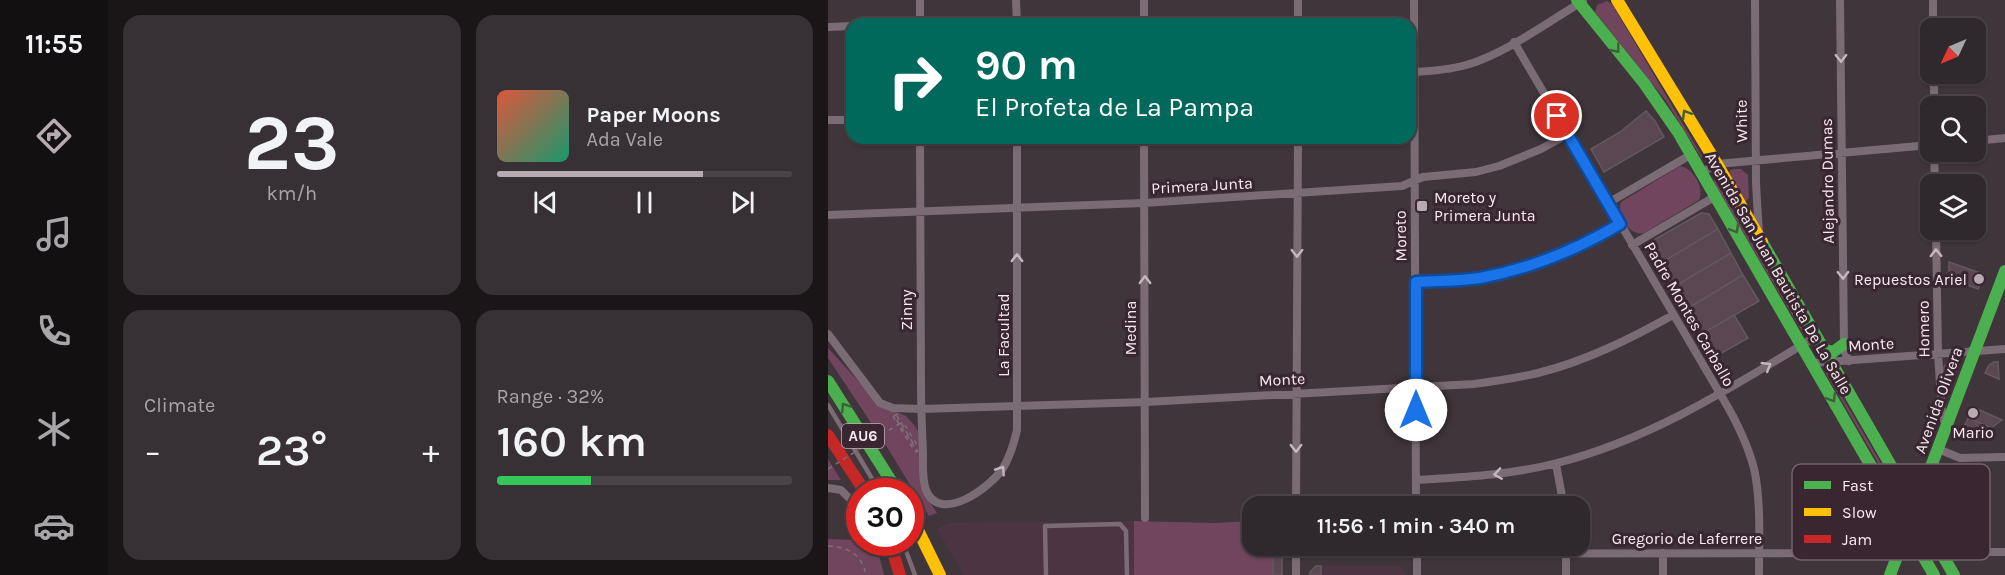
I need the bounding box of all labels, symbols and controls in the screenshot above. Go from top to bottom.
north arrow [1920,18,1986,84]
map controls [1920,18,1986,240]
text: 11:55 [25,28,83,60]
text: 90 m [975,40,1078,90]
icon: right [876,42,954,120]
one-way arrow [1609,42,1620,53]
one-way arrow [1835,54,1847,63]
pin [1531,90,1582,141]
text: El Profeta de La Pampa [975,91,1254,123]
button: search [1920,96,1986,162]
text: 23 [244,97,340,189]
icon: arrive [1540,99,1573,132]
street label: White [1732,99,1751,143]
text: Paper Moons [587,102,721,128]
one-way arrow [1682,110,1694,120]
icon: directions [33,115,75,157]
street label: Alejandro Dumas [1817,118,1838,244]
text: Ada Vale [587,128,663,151]
street label: Avenida San Juan Bautista De La Salle [1701,149,1856,398]
street label: Primera Junta [1151,173,1253,198]
button: layers [1920,174,1986,240]
text: km/h [266,182,317,205]
icon: previous [529,186,562,219]
icon: pause [628,186,661,219]
icon: next [726,186,759,219]
place label: Moreto y Primera Junta [1434,188,1536,225]
marker: Moreto y Primera Junta [1415,199,1429,213]
street label: Moreto [1391,210,1410,262]
icon: music [33,213,75,255]
one-way arrow [1728,223,1739,233]
street label: Padre Montes Carballo [1640,239,1739,390]
one-way arrow [1291,248,1303,257]
one-way arrow [1930,249,1942,258]
one-way arrow [1011,253,1023,262]
place label: Repuestos Ariel [1854,270,1967,289]
one-way arrow [1837,271,1850,280]
marker: Repuestos Ariel [1972,272,1986,286]
one-way arrow [1139,276,1151,285]
street label: Zinny [897,289,916,331]
street label: La Facultad [994,293,1013,377]
street label: Homero [1914,300,1933,358]
street label: Medina [1121,301,1140,355]
icon: phone [33,310,75,352]
street label: Monte [1847,333,1895,356]
street label: Avenida Olivera [1910,344,1967,456]
one-way arrow [1761,361,1771,373]
street label: Monte [1258,369,1306,390]
position arrow [1384,378,1448,442]
text: Range · 32% [497,385,604,408]
one-way arrow [1825,392,1836,402]
text: Climate [144,394,215,417]
one-way arrow [841,402,852,413]
marker: Mario [1966,406,1980,420]
icon: climate [33,408,75,450]
text: 160 km [497,415,647,467]
place label: Mario [1952,423,1994,442]
text: 23° [256,424,327,476]
road number: AU6 [842,424,884,448]
text: − [144,432,161,470]
text: + [422,432,440,470]
one-way arrow [1290,443,1302,452]
legend [1792,464,1990,560]
one-way arrow [993,466,1004,477]
one-way arrow [1494,467,1503,479]
text: Fast [1842,476,1873,495]
speed limit sign: 30 [846,478,924,556]
text: Slow [1842,503,1877,522]
icon: car [33,505,75,547]
text: 11:56 · 1 min · 340 m [1317,513,1515,539]
street label: Gregorio de Laferrere [1612,529,1762,548]
text: Jam [1842,530,1872,549]

